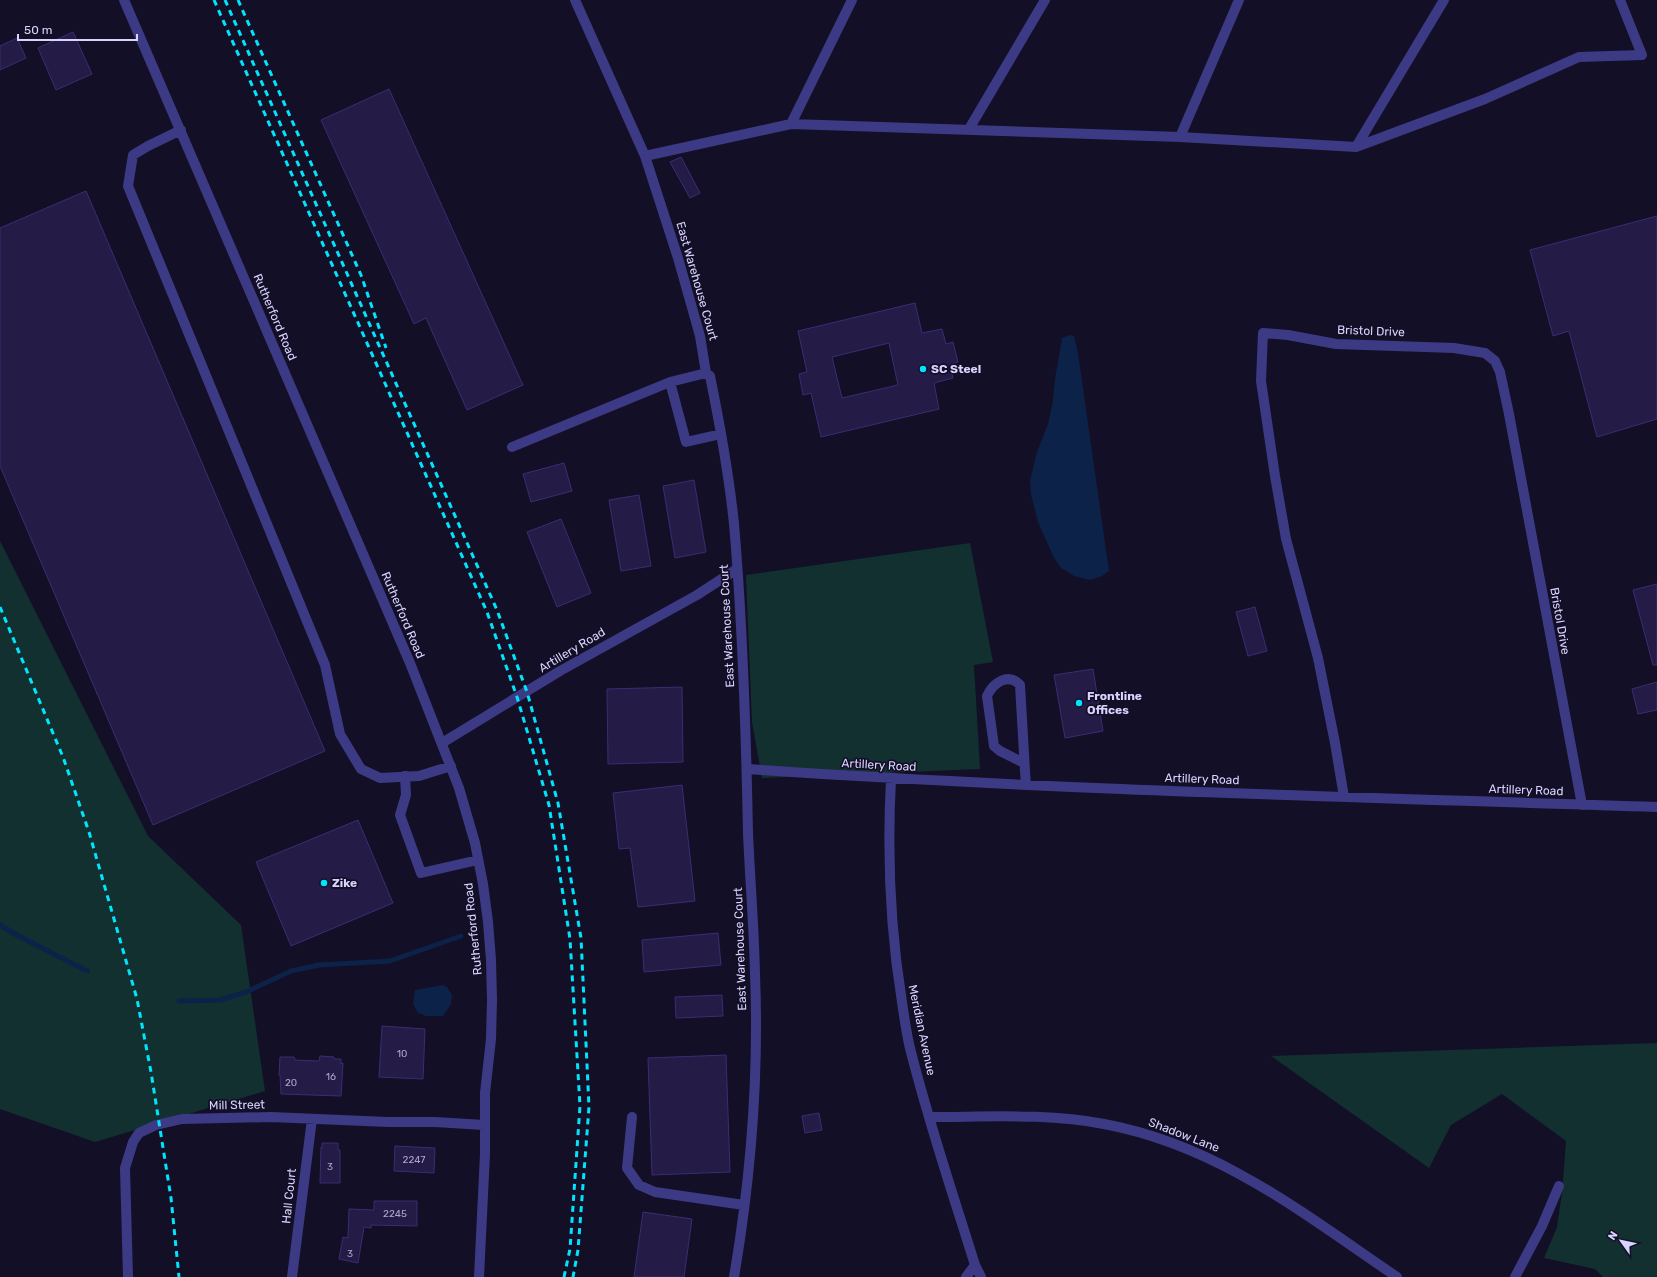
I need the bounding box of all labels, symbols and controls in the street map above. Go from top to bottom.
scale bar [18,16,137,42]
text: 50 m [24,23,52,37]
street label: East Warehouse Court [673,220,721,342]
street label: Rutherford Road [250,272,300,362]
street label: Bristol Drive [1337,323,1405,339]
place label: SC Steel [931,362,981,376]
marker: SC Steel [918,364,928,374]
street label: East Warehouse Court [717,564,737,688]
street label: Rutherford Road [378,570,428,660]
street label: Bristol Drive [1547,586,1573,656]
street label: Artillery Road [536,625,608,675]
place label: Frontline Offices [1087,689,1142,717]
marker: Frontline Offices [1074,698,1084,708]
street label: Artillery Road [841,756,917,774]
street label: Artillery Road [1164,771,1240,787]
street label: Artillery Road [1488,782,1564,798]
place label: Zike [332,876,357,890]
marker: Zike [319,878,329,888]
street label: Rutherford Road [461,882,485,976]
street label: East Warehouse Court [731,887,749,1011]
street label: Meridian Avenue [906,983,939,1077]
house number: 10 [397,1048,407,1060]
house number: 16 [326,1071,336,1083]
house number: 20 [285,1077,297,1089]
street label: Mill Street [209,1098,265,1112]
street label: Shadow Lane [1147,1115,1222,1155]
house number: 2247 [403,1154,425,1166]
house number: 3 [327,1161,333,1173]
street label: Hall Court [279,1167,299,1224]
house number: 2245 [383,1208,407,1220]
north arrow [1601,1221,1641,1261]
text: N [1605,1229,1621,1243]
house number: 3 [347,1248,353,1260]

